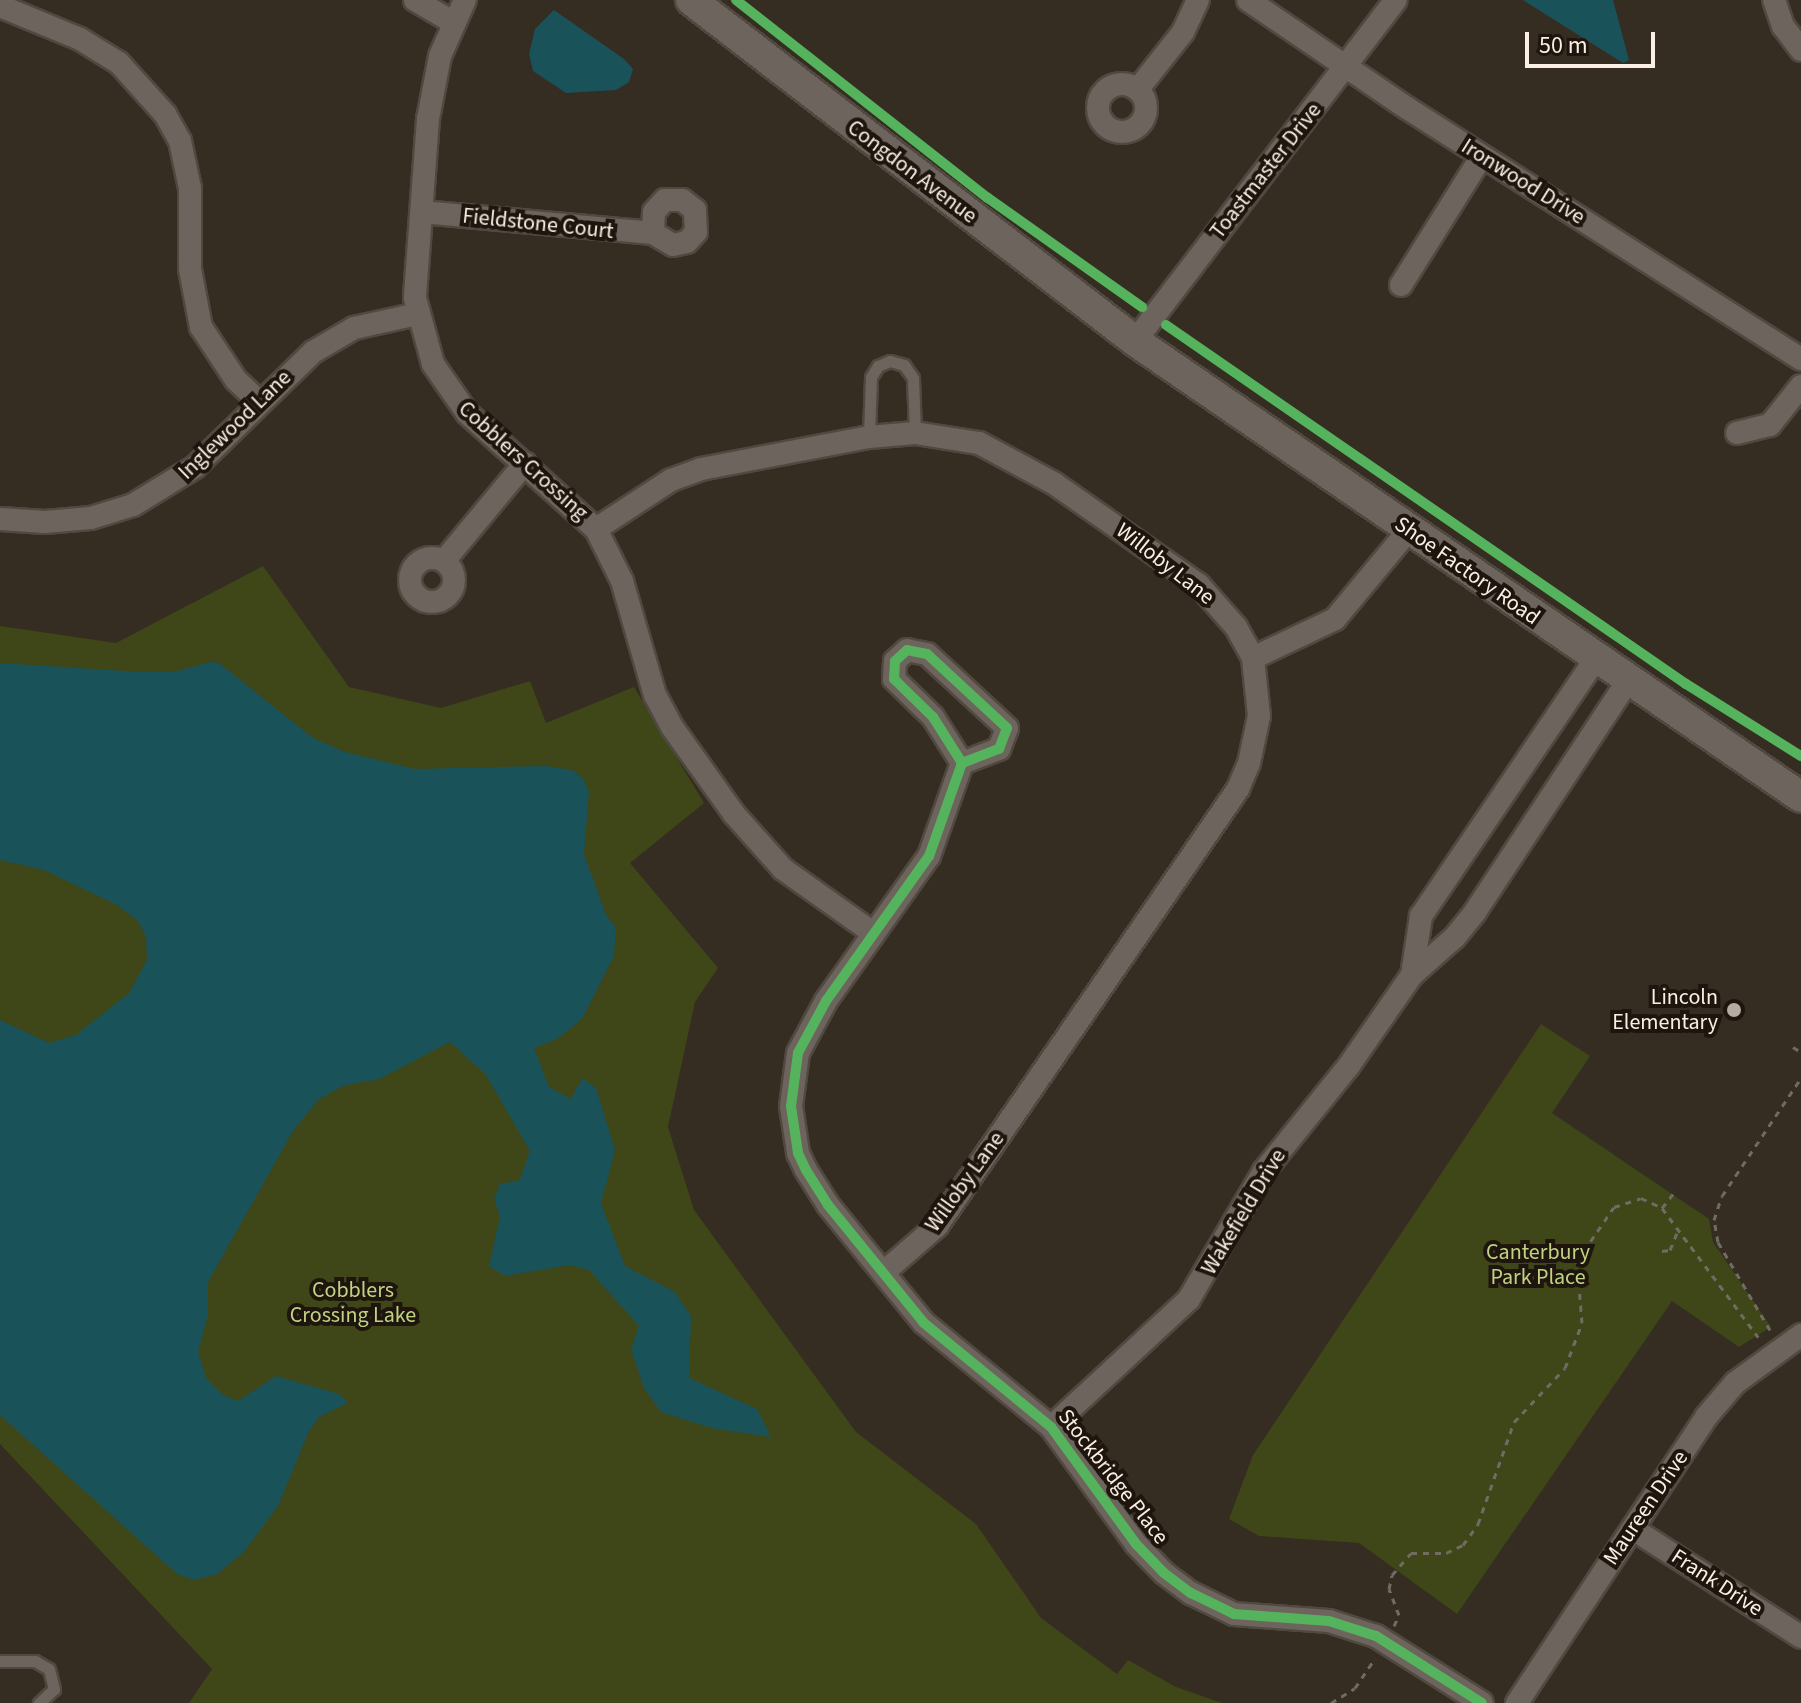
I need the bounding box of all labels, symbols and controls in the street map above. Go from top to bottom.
scale bar [1529,16,1659,66]
text: 50 m [1539,28,1588,63]
street label: Toastmaster Drive [1205,98,1327,244]
street label: Congdon Avenue [842,115,982,229]
street label: Ironwood Drive [1456,133,1590,231]
street label: Fieldstone Court [461,203,615,245]
street label: Inglewood Lane [173,365,297,485]
street label: Cobblers Crossing [453,396,593,526]
street label: Shoe Factory Road [1389,511,1545,631]
street label: Willoby Lane [1111,517,1219,611]
place label: Lincoln Elementary [1612,984,1718,1036]
marker: Lincoln Elementary [1725,1001,1743,1019]
street label: Willoby Lane [920,1127,1010,1237]
street label: Wakefield Drive [1196,1144,1292,1280]
park label: Canterbury Park Place [1486,1239,1590,1290]
park label: Cobblers Crossing Lake [290,1277,416,1328]
street label: Stockbridge Place [1052,1404,1174,1550]
street label: Maureen Drive [1598,1446,1694,1570]
street label: Frank Drive [1666,1544,1768,1622]

